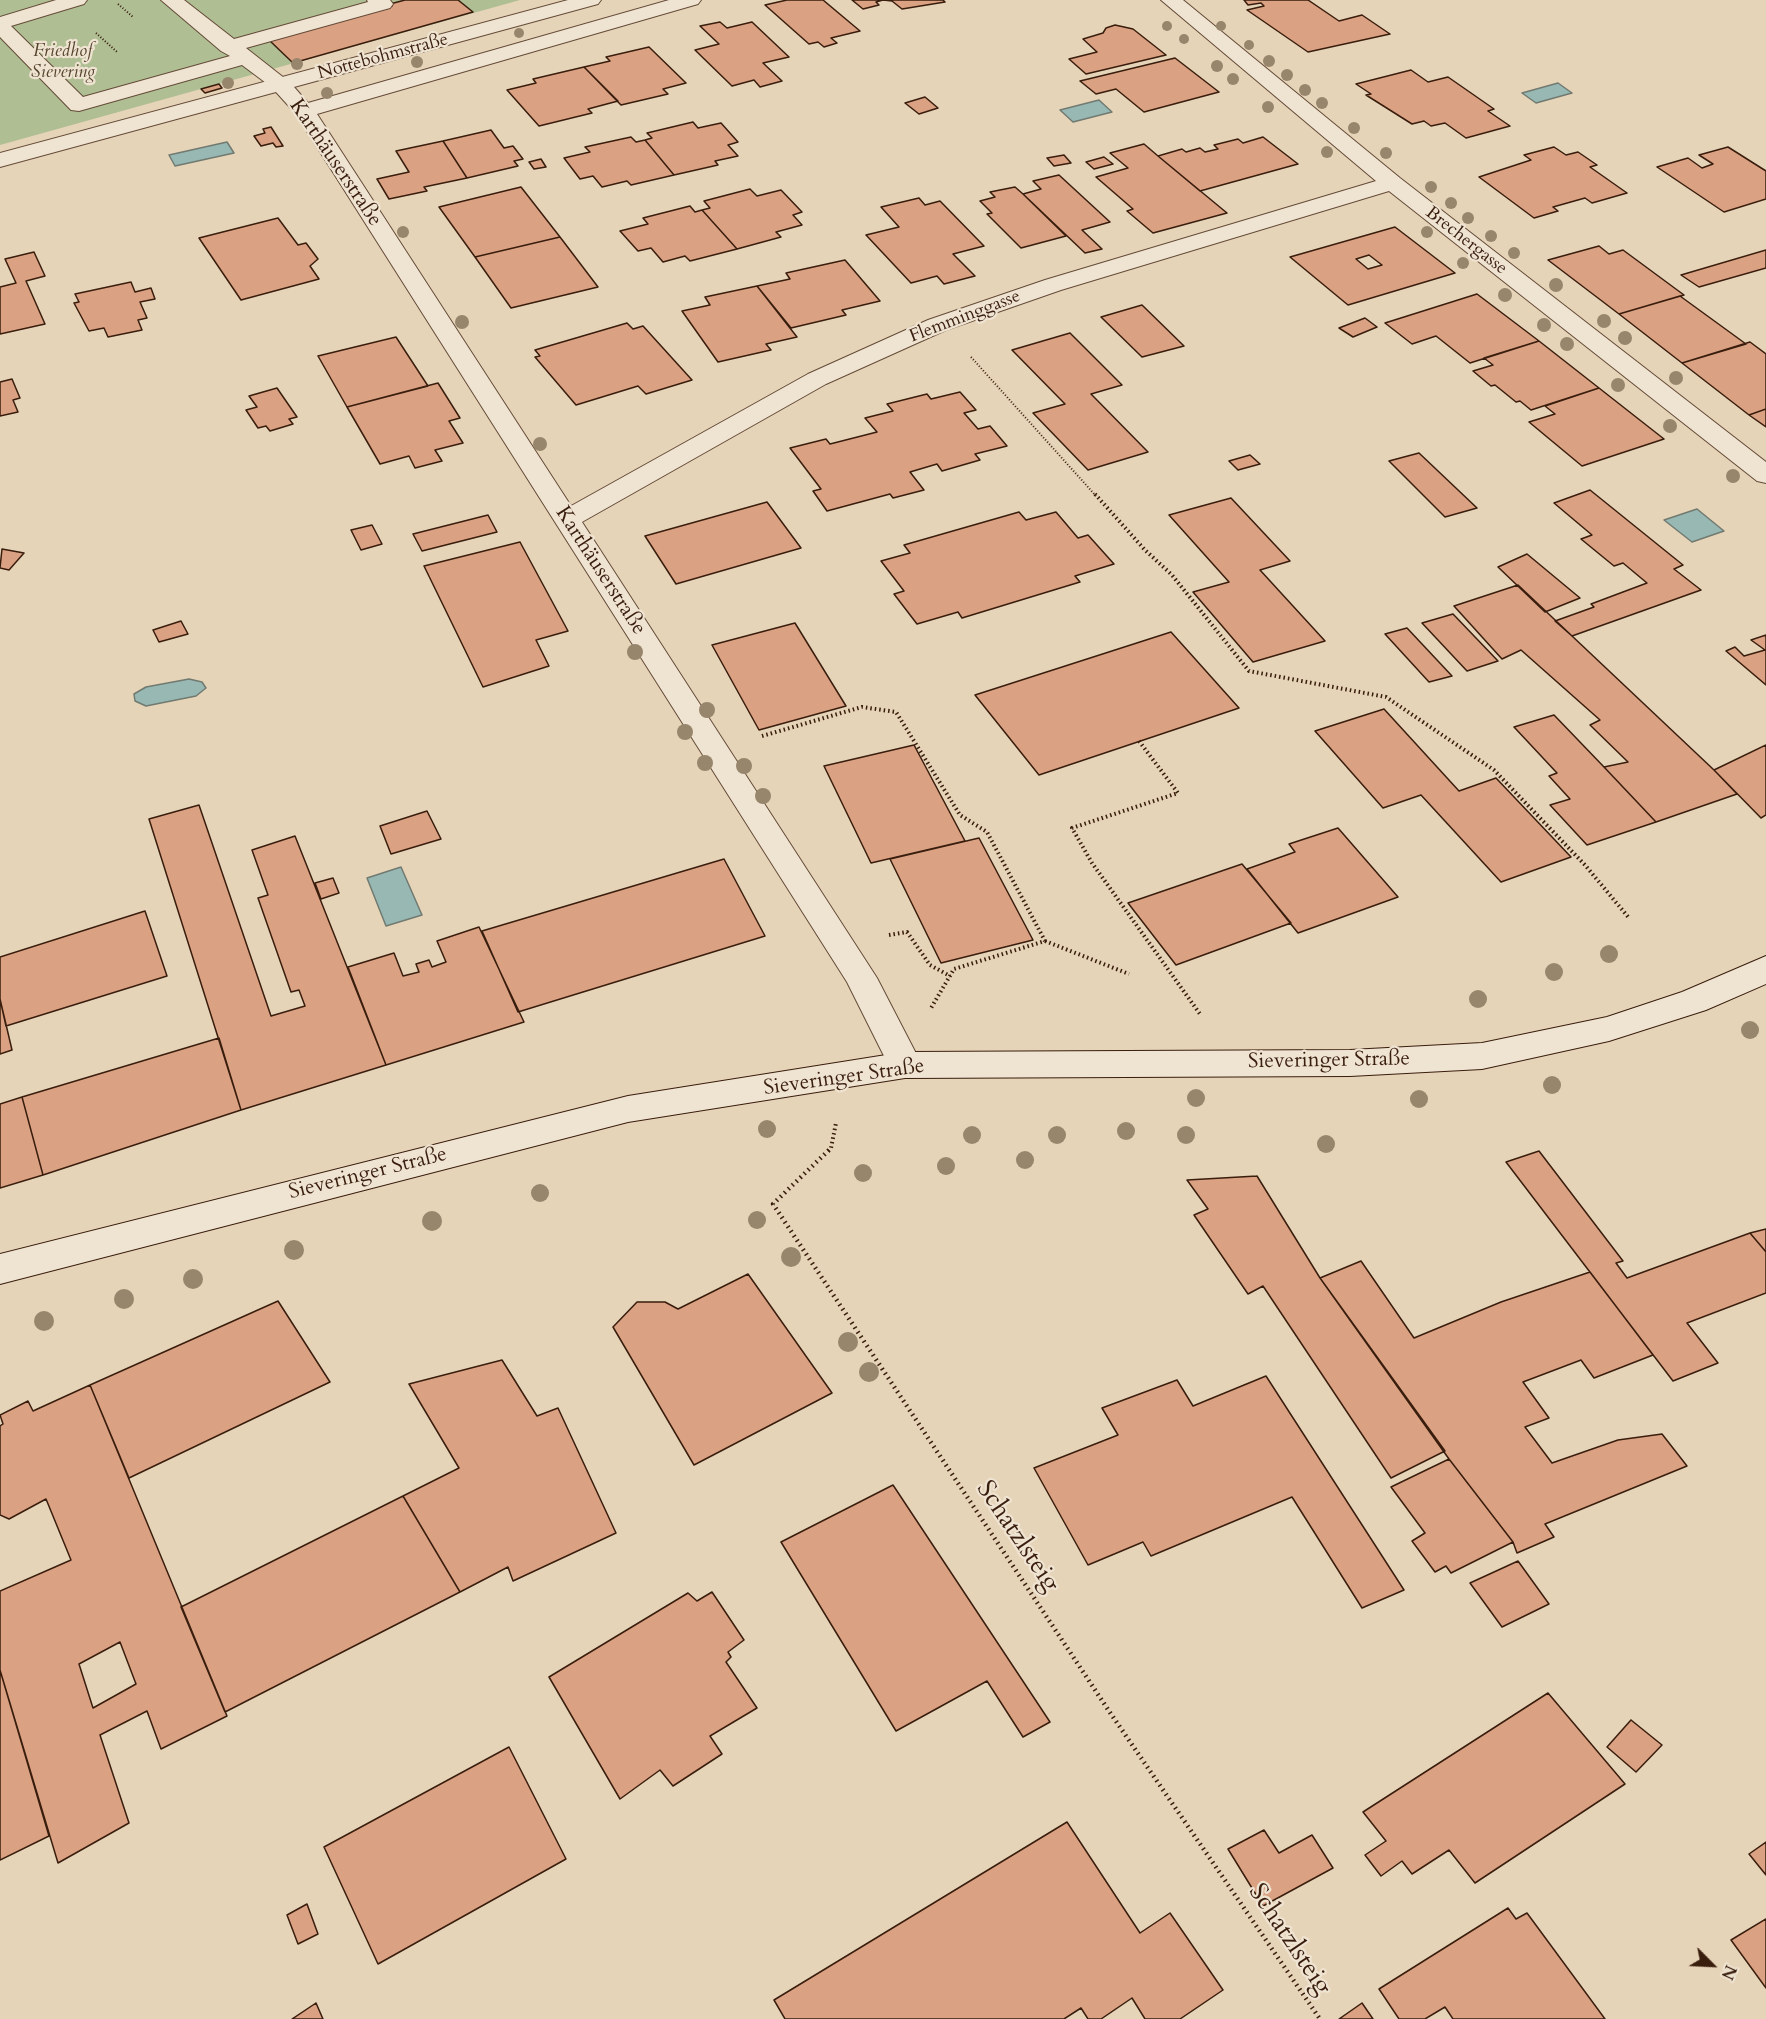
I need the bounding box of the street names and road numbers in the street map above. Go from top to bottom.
street label: Nottebohmstraße [315,29,451,85]
street label: Karthäuserstraße [283,95,387,231]
street label: Brechergasse [1421,202,1511,280]
street label: Flemminggasse [907,286,1023,348]
street label: Karthäuserstraße [549,502,651,640]
street label: Sieveringer Straße [1248,1047,1410,1075]
street label: Sieveringer Straße [762,1054,926,1102]
street label: Sieveringer Straße [286,1142,450,1206]
street label: Schatzlsteig [968,1475,1066,1599]
street label: Schatzlsteig [1240,1878,1338,2002]

